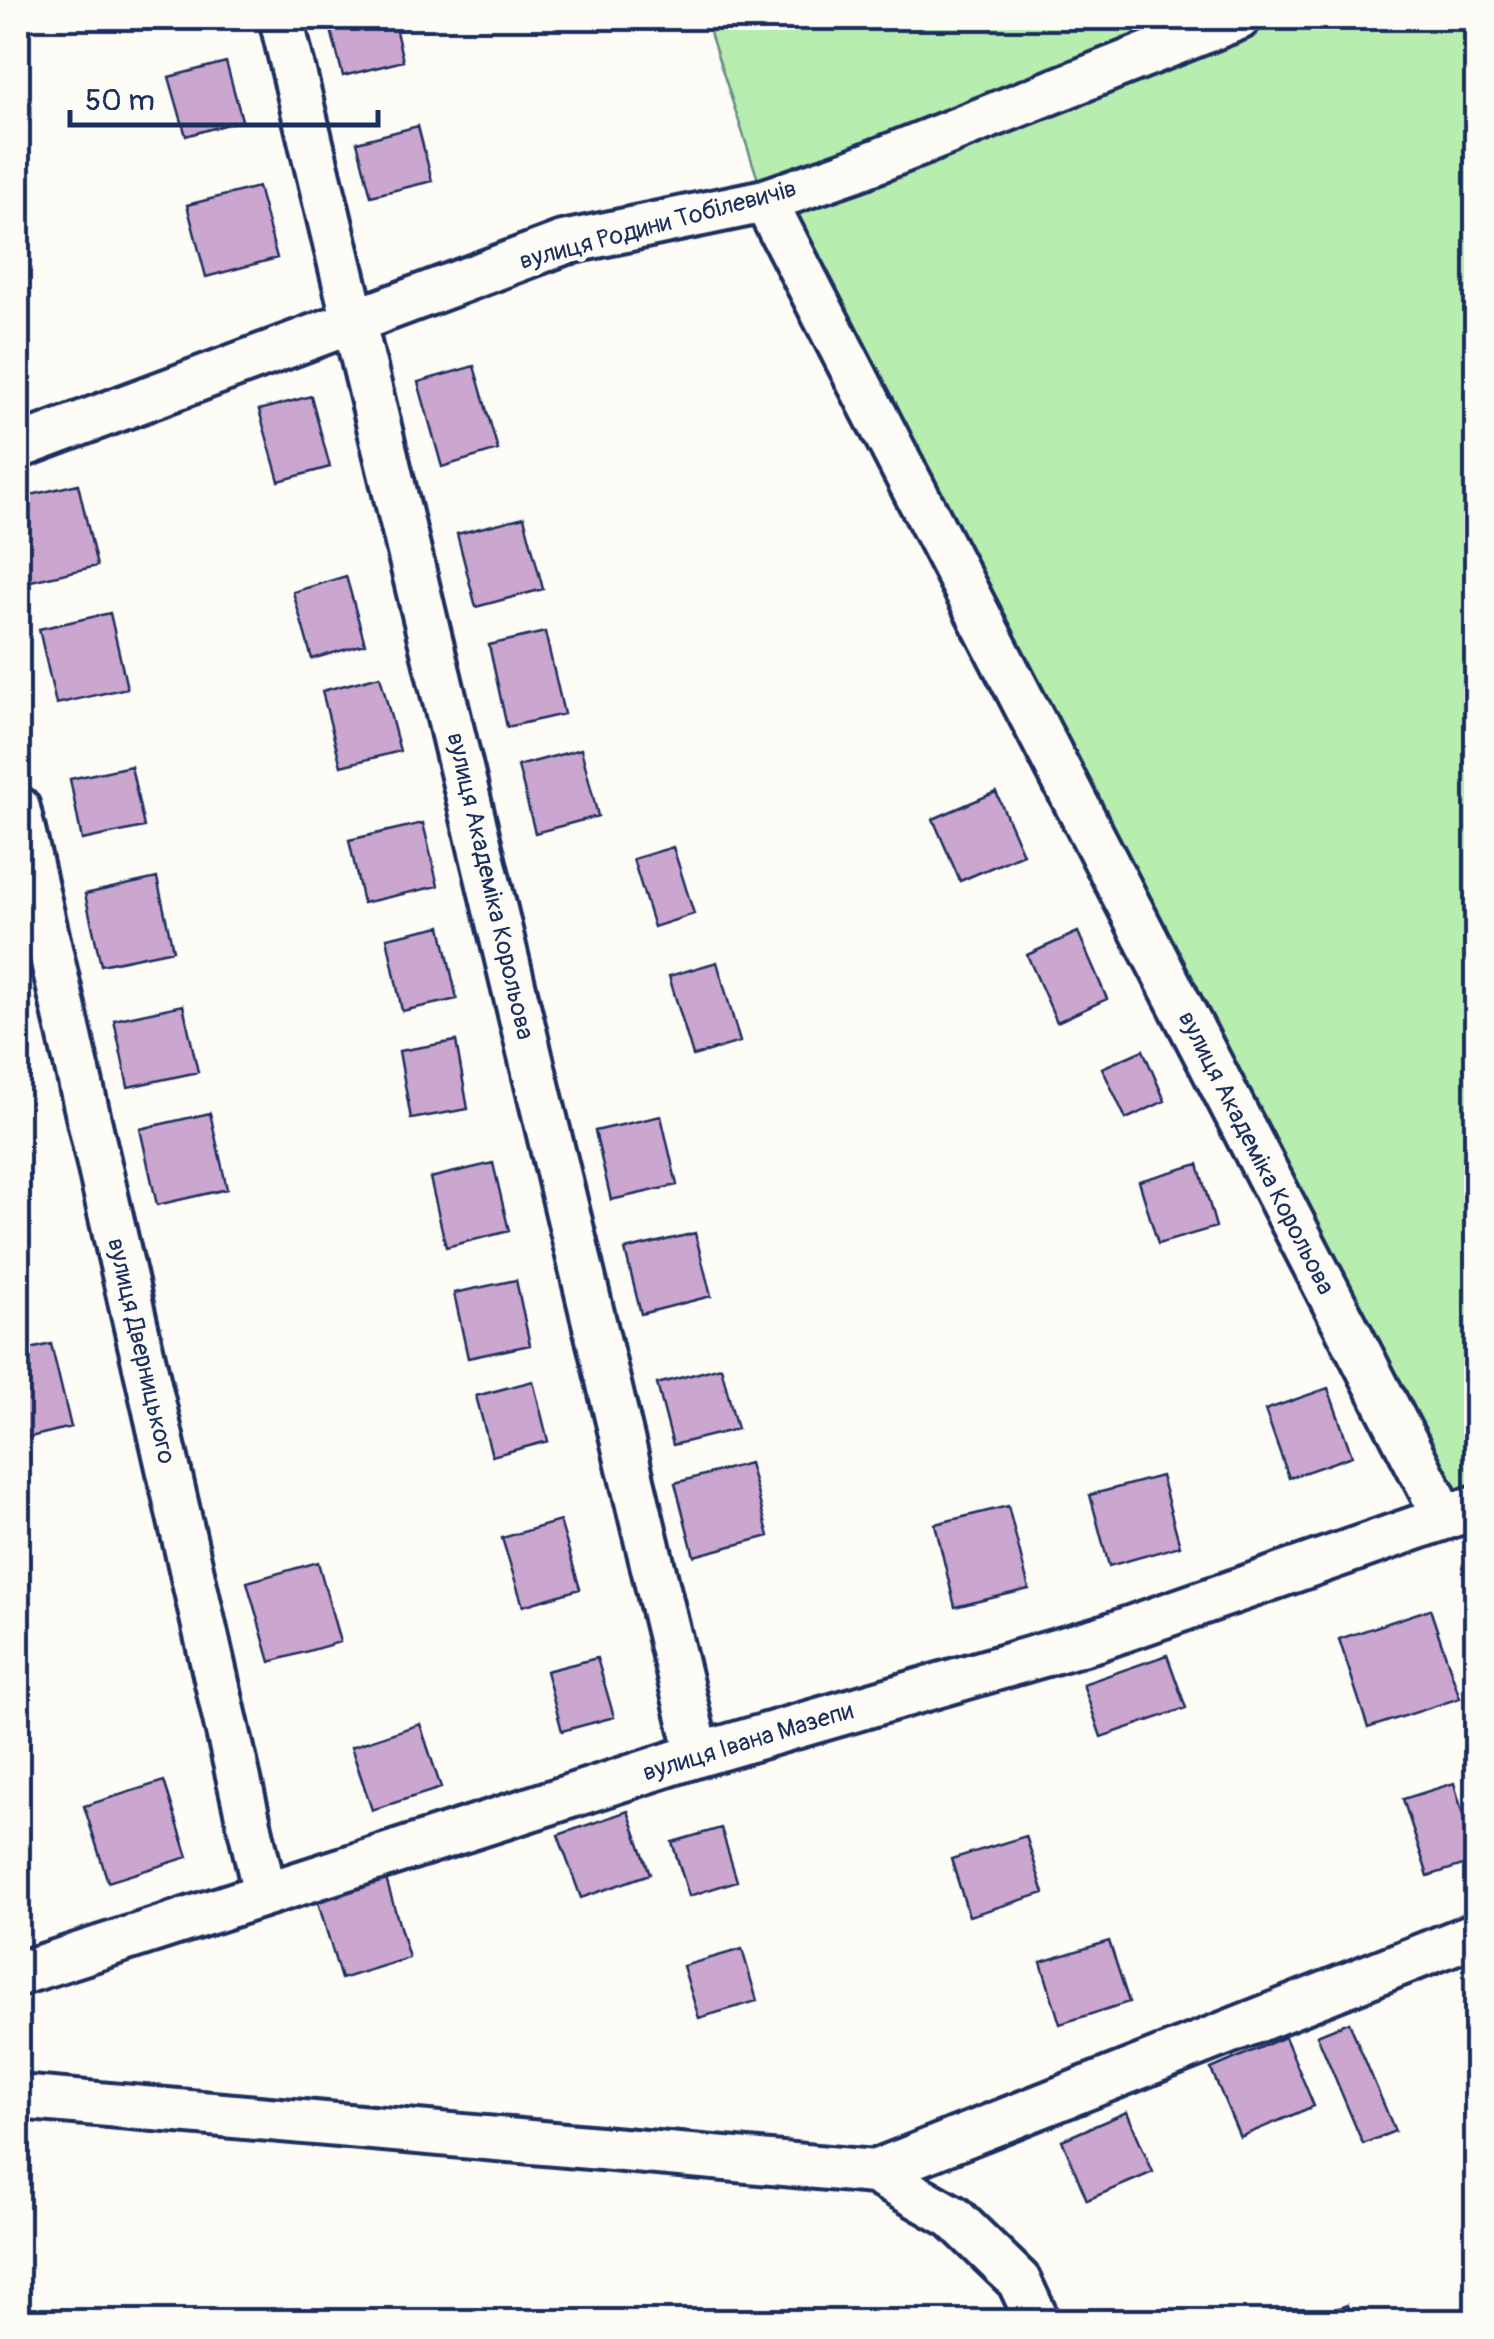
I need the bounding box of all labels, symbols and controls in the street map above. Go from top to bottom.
scale bar [70,65,378,127]
text: 50 m [85,82,155,119]
street label: вулиця Родини Тобілевичів [516,173,800,277]
street label: вулиця Академіка Корольова [440,729,540,1043]
street label: вулиця Академіка Корольова [1171,1006,1341,1300]
street label: вулиця Дверницького [100,1235,182,1467]
street label: вулиця Івана Мазепи [639,1695,857,1789]

